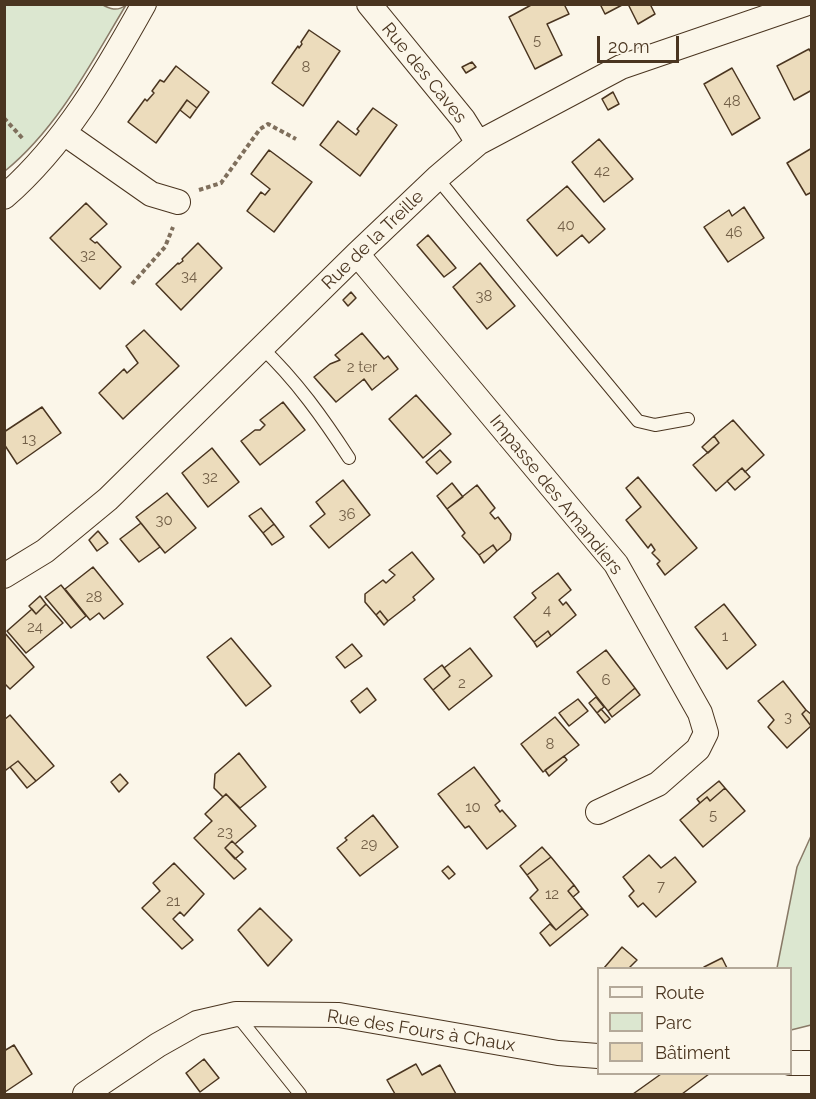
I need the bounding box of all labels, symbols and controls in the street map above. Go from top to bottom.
street label: Rue des Caves [377,18,471,128]
scale bar [600,24,682,62]
house number: 5 [533,31,541,49]
text: 20 m [608,36,650,57]
house number: 8 [302,58,310,76]
house number: 48 [723,92,741,110]
house number: 42 [594,162,610,180]
street label: Rue de la Treille [318,186,428,294]
house number: 40 [557,216,575,234]
house number: 46 [725,223,743,241]
house number: 32 [80,246,96,264]
house number: 34 [181,267,197,285]
house number: 38 [476,287,492,305]
house number: 2 ter [347,358,377,376]
street label: Impasse des Amandiers [485,411,627,579]
house number: 13 [22,430,36,448]
house number: 32 [202,468,218,486]
house number: 36 [338,505,356,523]
house number: 30 [155,511,173,529]
house number: 28 [86,588,102,606]
house number: 4 [543,601,551,619]
house number: 24 [27,618,43,636]
house number: 1 [722,627,728,645]
house number: 6 [601,671,611,689]
house number: 2 [458,674,466,692]
house number: 3 [784,708,792,726]
house number: 8 [546,735,554,753]
house number: 10 [465,798,481,816]
house number: 5 [709,806,717,824]
house number: 23 [217,823,233,841]
house number: 29 [361,835,377,853]
house number: 7 [657,877,665,895]
house number: 12 [545,885,559,903]
house number: 21 [166,892,180,910]
legend [597,967,792,1075]
text: Route [655,982,704,1003]
street label: Rue des Fours à Chaux [325,1005,517,1057]
text: Parc [655,1012,692,1033]
text: Bâtiment [655,1042,730,1063]

